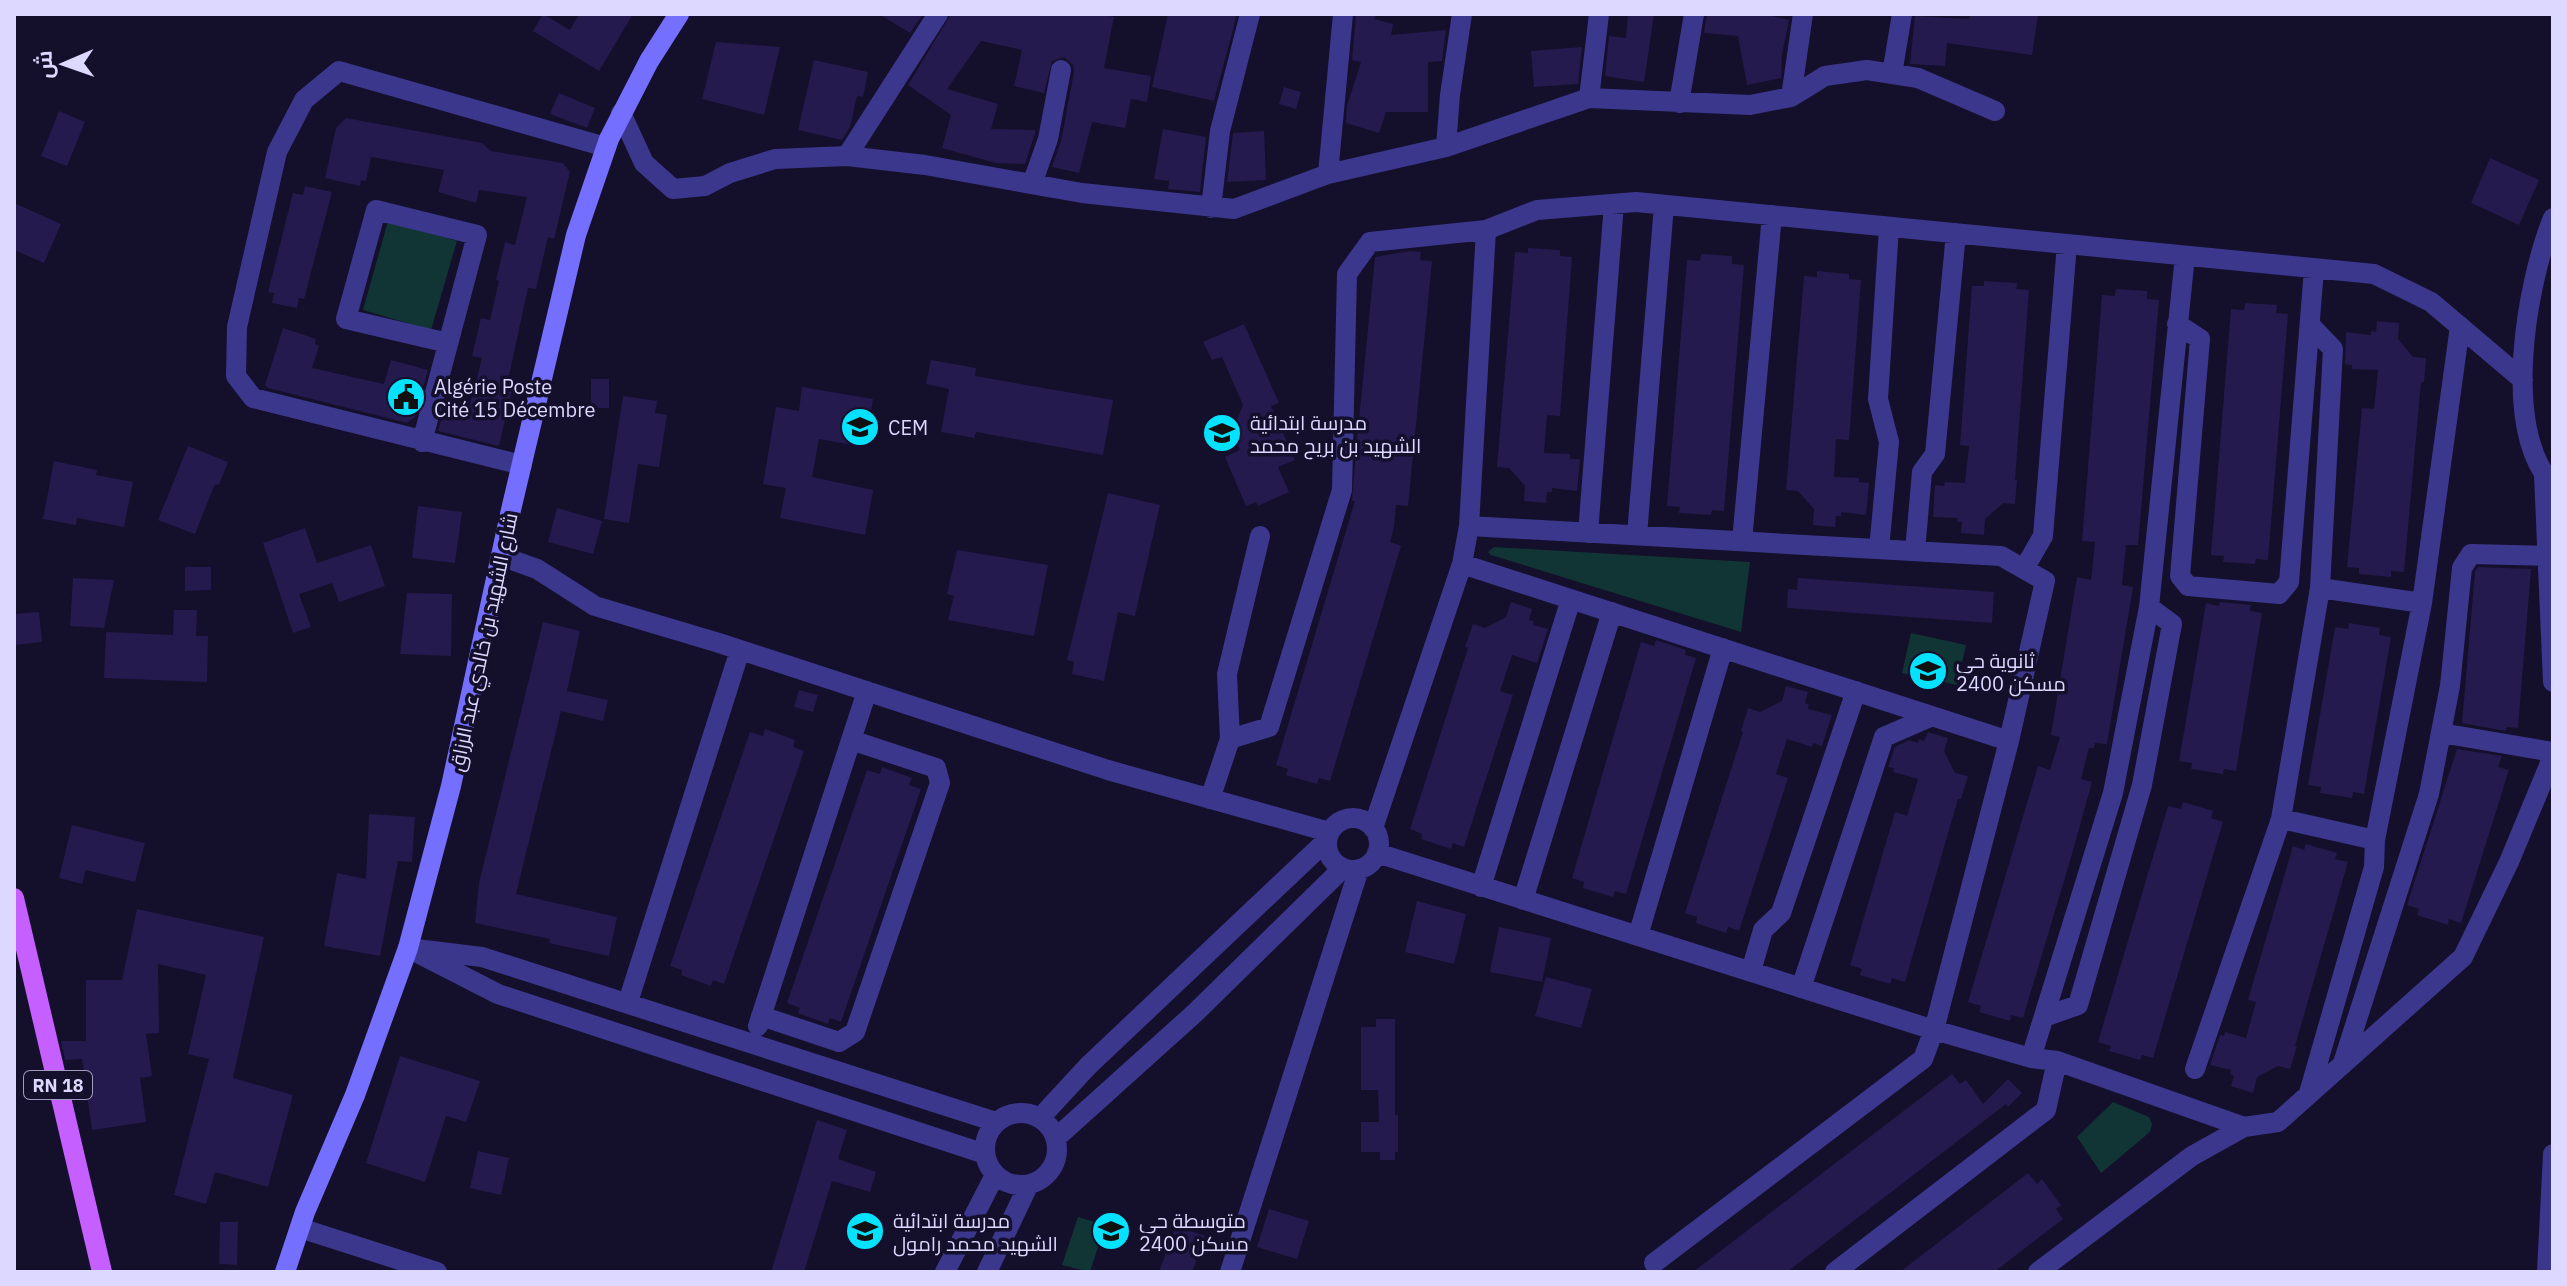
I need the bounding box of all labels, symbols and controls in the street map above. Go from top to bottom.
north arrow [24,24,104,104]
text: ش [29,50,58,79]
place label: Algérie Poste Cité 15 Décembre [434,373,595,423]
public building icon: Algérie Poste Cité 15 Décembre [385,376,427,418]
school or university icon: CEM [839,406,881,448]
place label: مدرسة ابتدائية الشهيد بن بريح محمد [1250,409,1421,460]
school or university icon: مدرسة ابتدائية الشهيد بن بريح محمد [1201,412,1243,454]
place label: CEM [888,414,928,441]
street label: شارع الشهيد بن خالدي عبد الرزاق [442,510,527,774]
place label: ثانوية حي 2400 مسكن [1956,647,2066,697]
school or university icon: ثانوية حي 2400 مسكن [1907,650,1949,692]
road number: RN 18 [24,1071,92,1099]
place label: مدرسة ابتدائية الشهيد محمد رامول [893,1207,1058,1257]
place label: متوسطة حي 2400 مسكن [1139,1207,1249,1257]
school or university icon: مدرسة ابتدائية الشهيد محمد رامول [844,1210,886,1252]
school or university icon: متوسطة حي 2400 مسكن [1090,1210,1132,1252]

